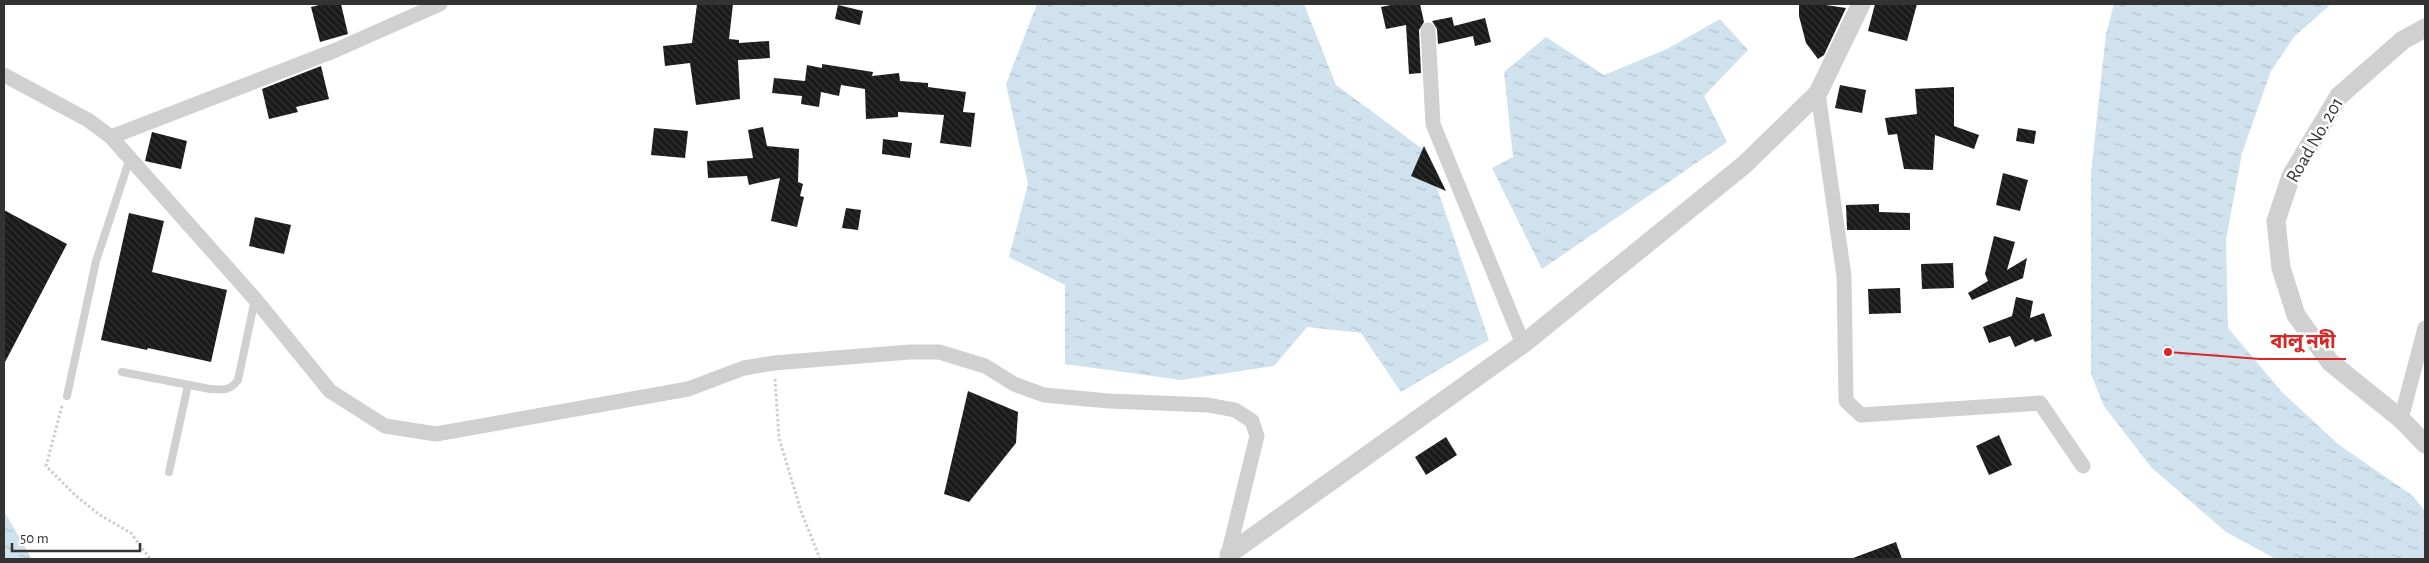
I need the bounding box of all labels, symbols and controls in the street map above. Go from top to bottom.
street label: Road No. 201 [2283,94,2347,186]
callout: বালু নদী [2260,324,2346,359]
text: বালু নদী [2269,329,2336,353]
scale bar [12,520,140,552]
text: 50 m [20,531,49,546]

